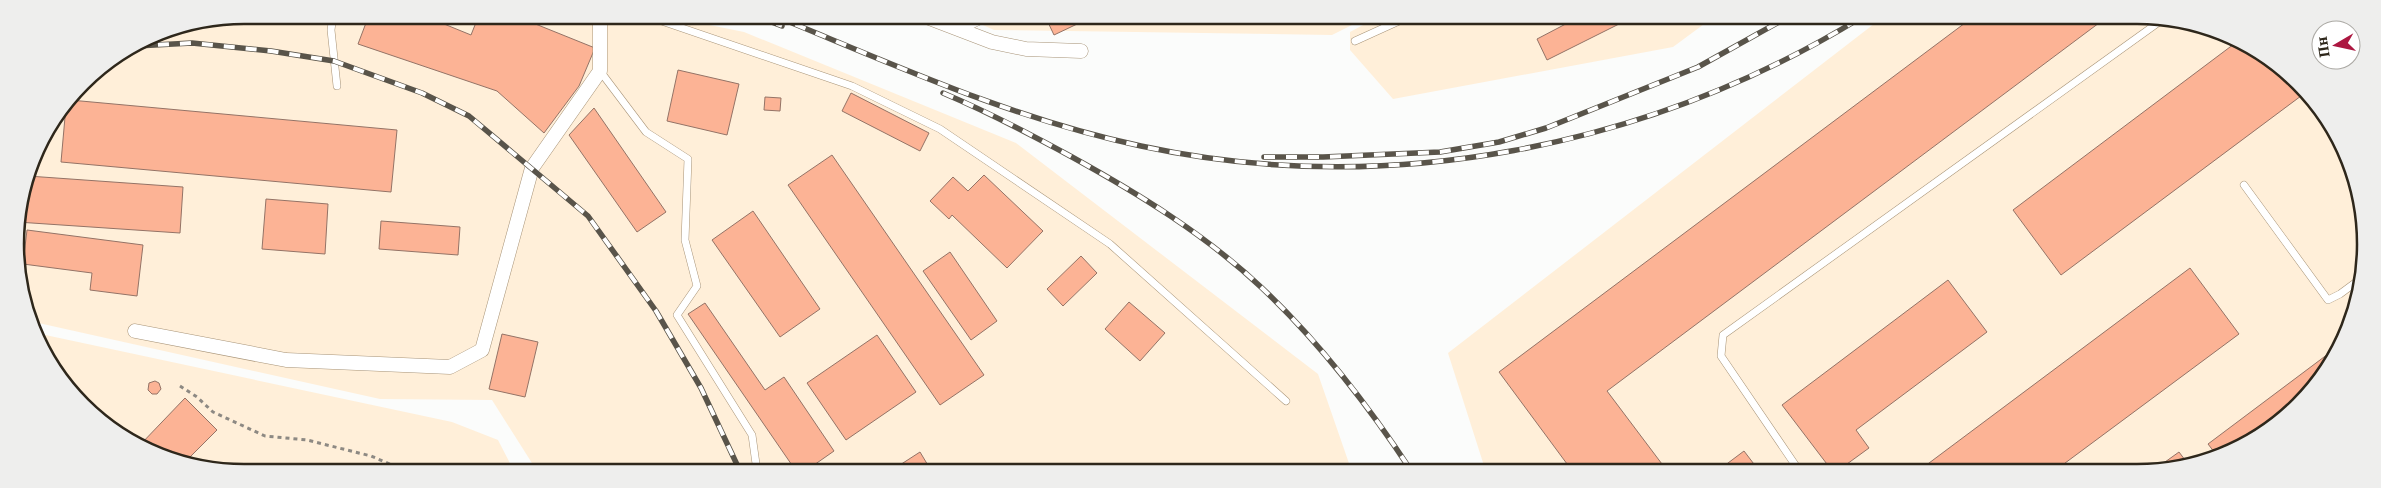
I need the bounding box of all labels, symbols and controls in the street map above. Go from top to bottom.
north arrow [2311,20,2361,70]
text: Пн [2312,35,2334,59]

